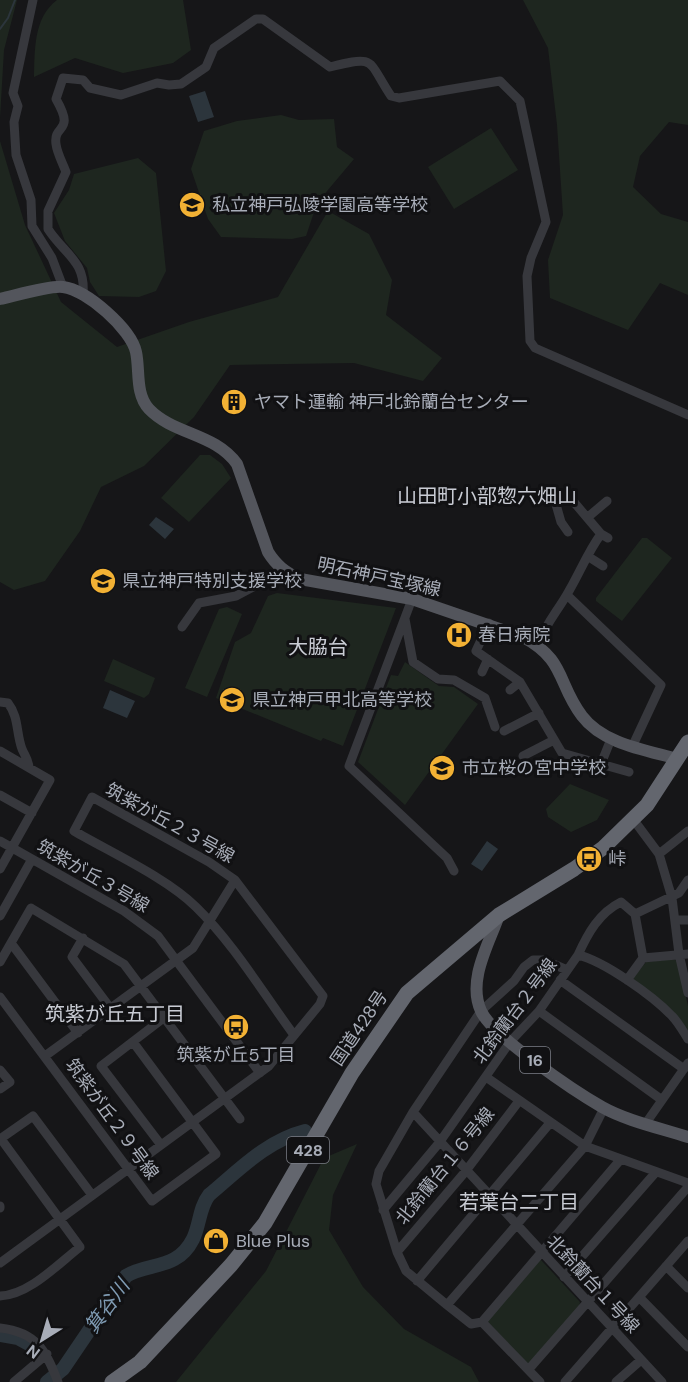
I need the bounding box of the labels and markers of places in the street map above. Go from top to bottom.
school or university icon: 私立神戸弘陵学園高等学校 [177,190,207,220]
place label: 私立神戸弘陵学園高等学校 [212,193,428,217]
building icon: ヤマト運輸 神戸北鈴蘭台センター [219,387,249,417]
place label: ヤマト運輸 神戸北鈴蘭台センター [254,390,529,414]
school or university icon: 県立神戸特別支援学校 [88,566,118,596]
place label: 県立神戸特別支援学校 [122,569,302,593]
hospital icon: 春日病院 [444,620,474,650]
place label: 春日病院 [478,623,550,647]
school or university icon: 県立神戸甲北高等学校 [217,685,247,715]
place label: 県立神戸甲北高等学校 [252,688,432,712]
school or university icon: 市立桜の宮中学校 [427,753,457,783]
place label: 市立桜の宮中学校 [462,756,606,780]
bus stop icon: 峠 [574,844,604,874]
place label: 峠 [608,847,626,871]
bus stop icon: 筑紫が丘5丁目 [221,1012,251,1042]
place label: 筑紫が丘5丁目 [177,1043,295,1067]
shop icon: Blue Plus [201,1226,231,1256]
place label: Blue Plus [236,1229,310,1253]

